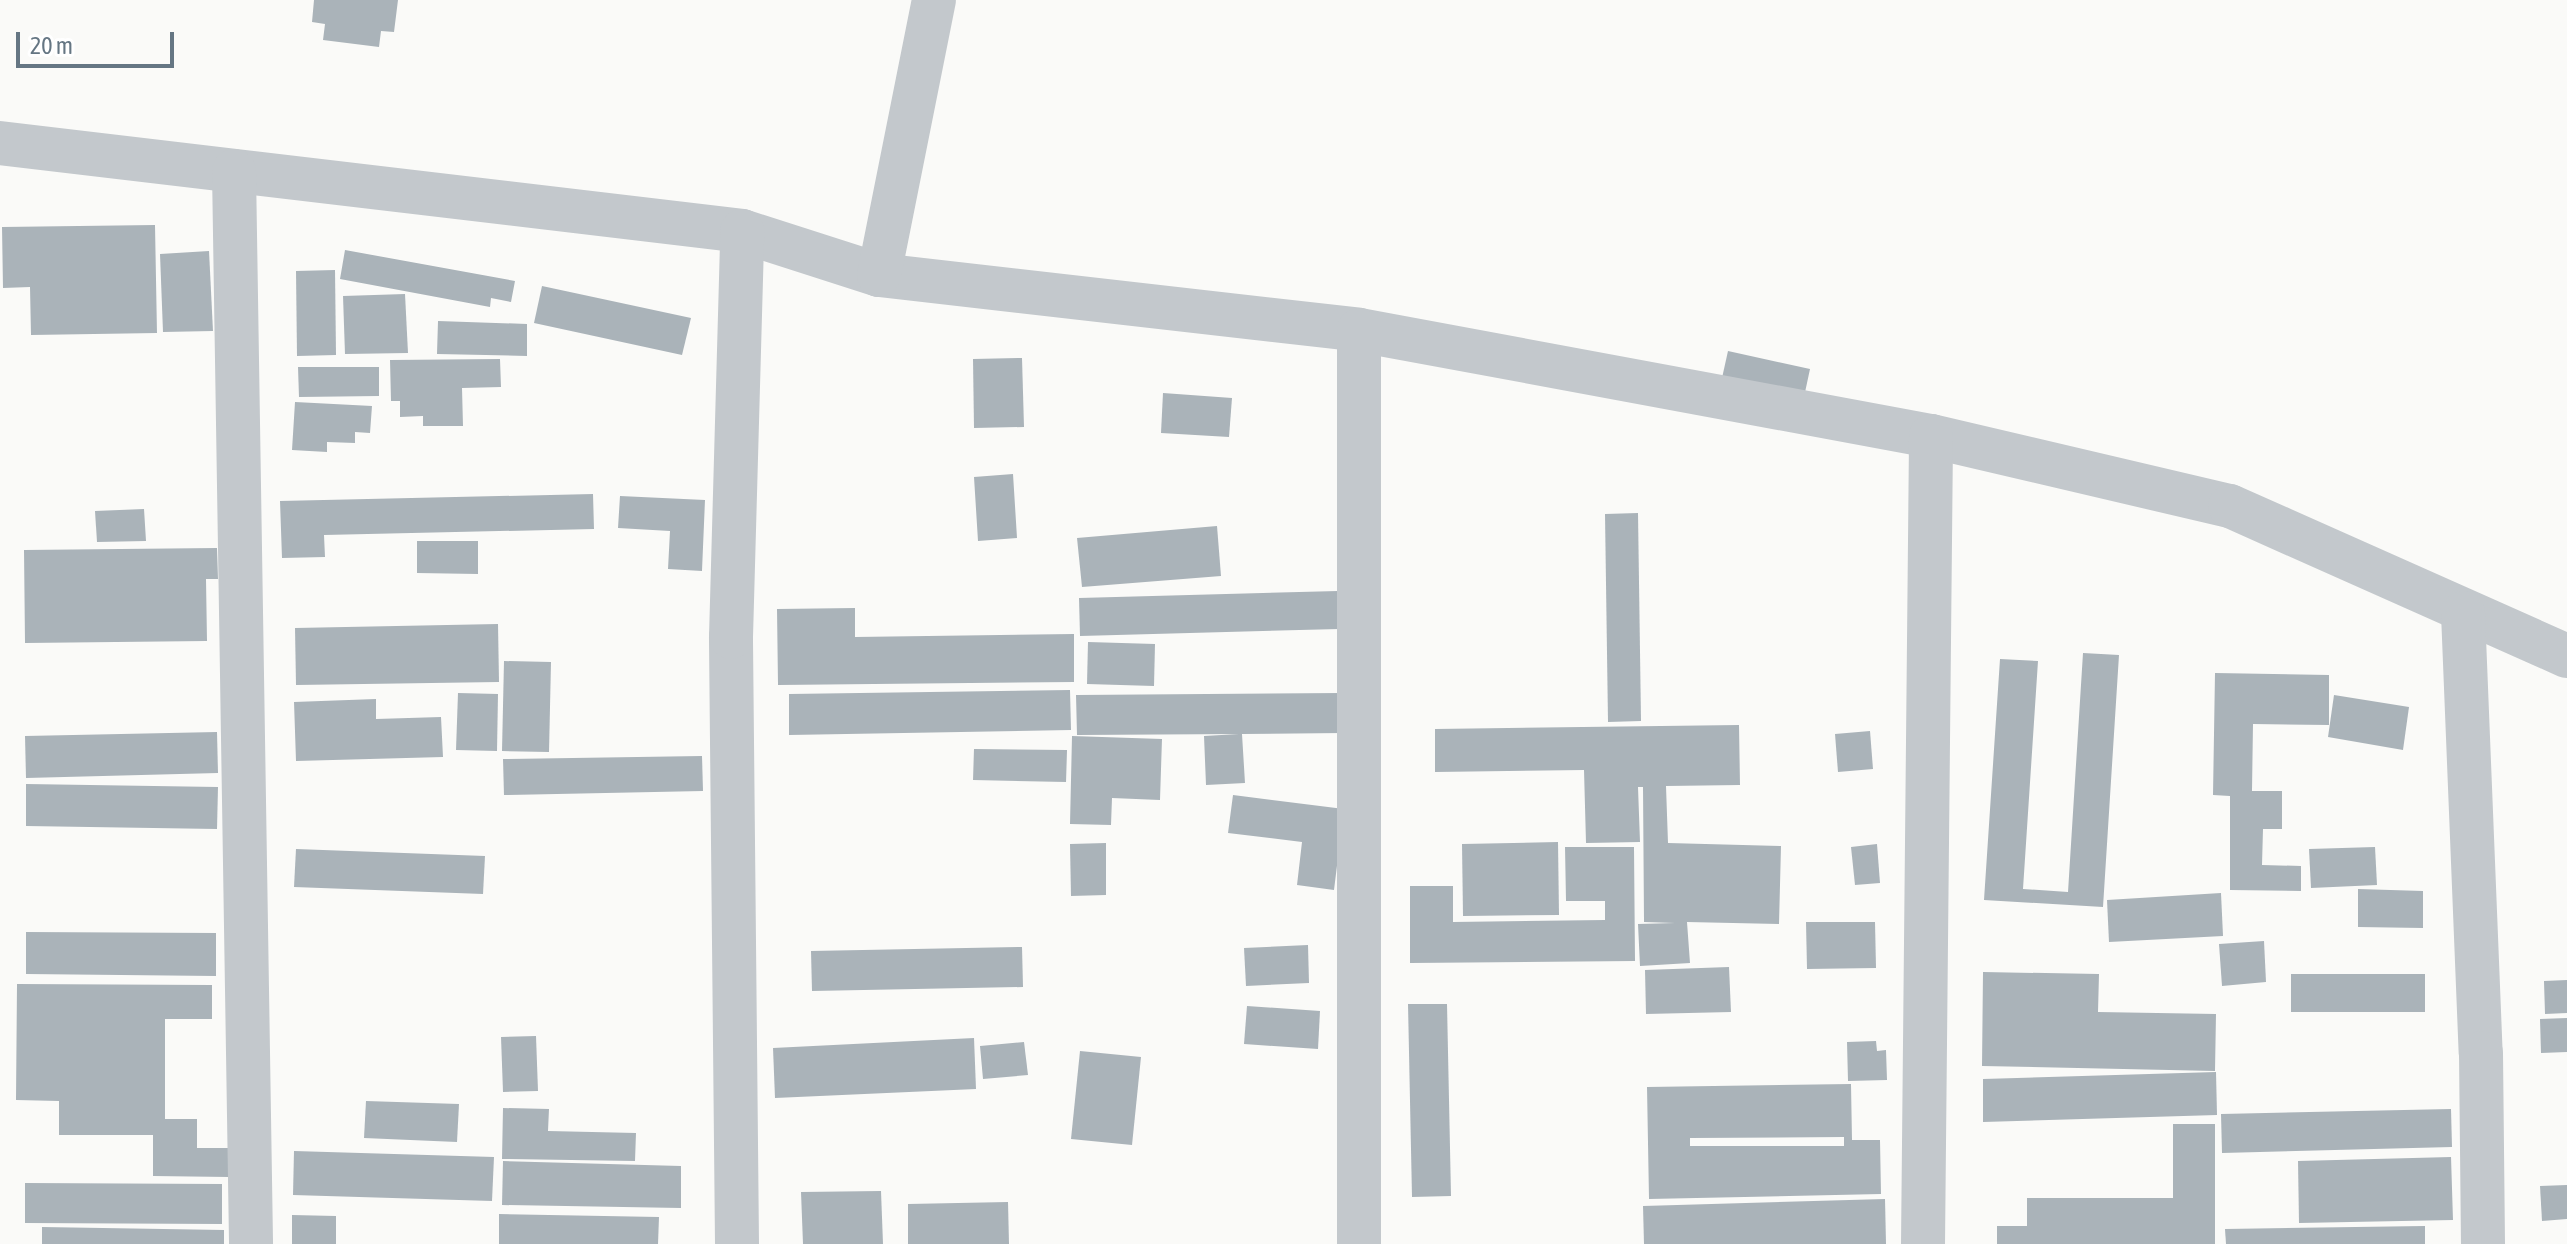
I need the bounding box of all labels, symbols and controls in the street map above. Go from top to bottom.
scale bar [20,16,178,66]
text: 20 m [30,32,73,59]

